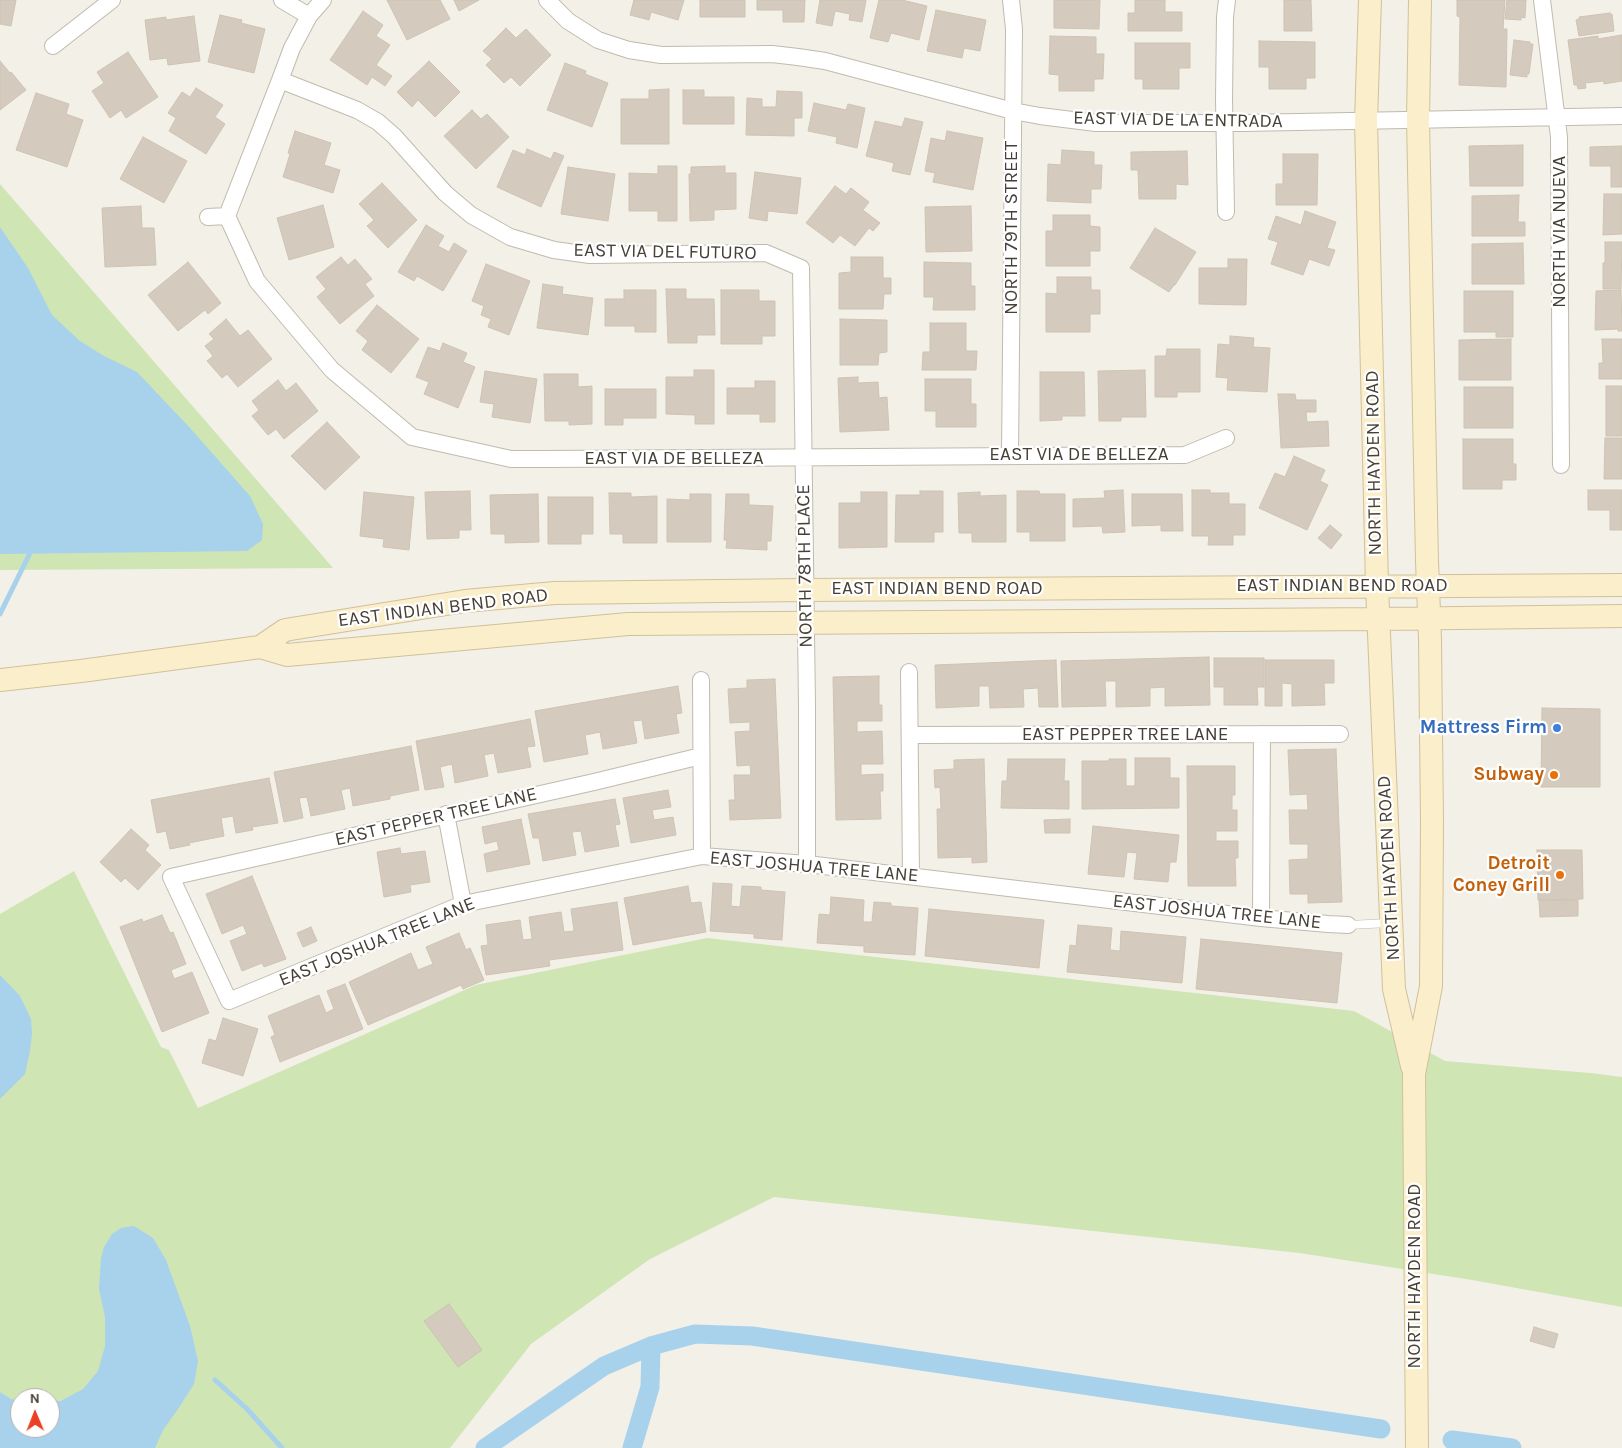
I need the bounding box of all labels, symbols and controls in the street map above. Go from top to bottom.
street label: EAST VIA DE LA ENTRADA [1073,107,1283,133]
street label: NORTH 79TH STREET [1001,141,1023,315]
street label: NORTH VIA NUEVA [1549,156,1571,308]
street label: EAST VIA DEL FUTURO [573,239,757,265]
street label: NORTH HAYDEN ROAD [1361,370,1387,556]
street label: EAST VIA DE BELLEZA [989,444,1169,466]
street label: EAST VIA DE BELLEZA [584,448,764,470]
street label: NORTH 78TH PLACE [792,484,818,648]
street label: EAST INDIAN BEND ROAD [1236,575,1448,597]
street label: EAST INDIAN BEND ROAD [831,578,1043,600]
street label: EAST INDIAN BEND ROAD [337,584,549,632]
place label: Mattress Firm [1420,717,1547,739]
marker: Mattress Firm [1551,722,1563,734]
street label: EAST PEPPER TREE LANE [1022,724,1228,746]
place label: Subway [1473,764,1544,786]
marker: Subway [1548,769,1560,781]
street label: NORTH HAYDEN ROAD [1373,775,1405,961]
street label: EAST PEPPER TREE LANE [333,783,539,851]
street label: EAST JOSHUA TREE LANE [709,847,919,887]
place label: Detroit Coney Grill [1453,853,1550,897]
marker: Detroit Coney Grill [1554,869,1566,881]
street label: EAST JOSHUA TREE LANE [1112,890,1322,934]
street label: EAST JOSHUA TREE LANE [276,892,478,992]
street label: NORTH HAYDEN ROAD [1404,1183,1426,1369]
north arrow [10,1388,60,1438]
text: N [30,1390,40,1407]

